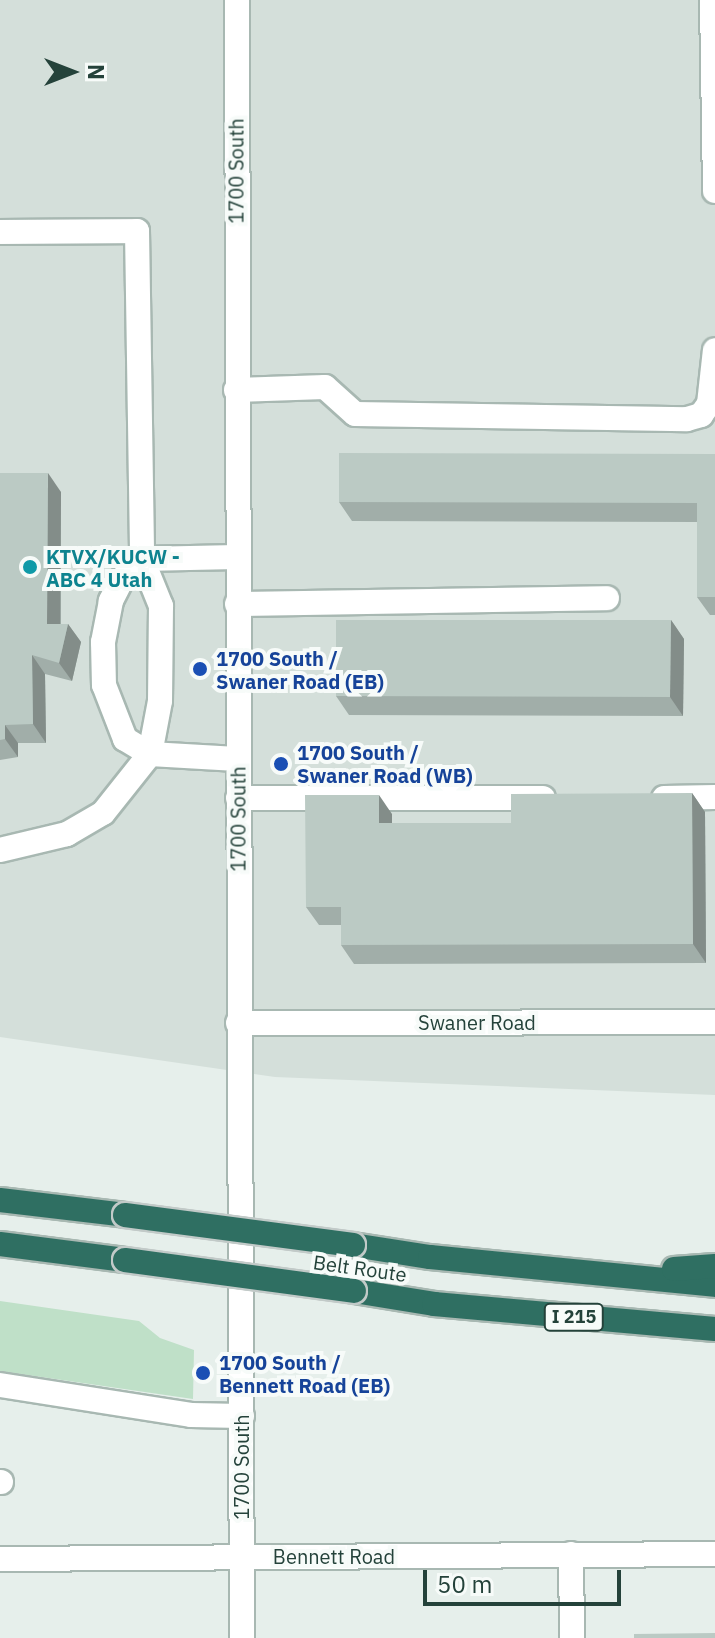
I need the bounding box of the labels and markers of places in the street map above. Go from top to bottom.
place label: KTVX/KUCW - ABC 4 Utah [46,544,180,591]
marker: KTVX/KUCW - ABC 4 Utah [21,558,39,576]
place label: 1700 South / Swaner Road (EB) [216,646,384,693]
marker: 1700 South / Swaner Road (EB) [191,660,209,678]
place label: 1700 South / Swaner Road (WB) [297,740,473,787]
marker: 1700 South / Swaner Road (WB) [272,755,290,773]
place label: 1700 South / Bennett Road (EB) [219,1350,390,1397]
marker: 1700 South / Bennett Road (EB) [194,1364,212,1382]

